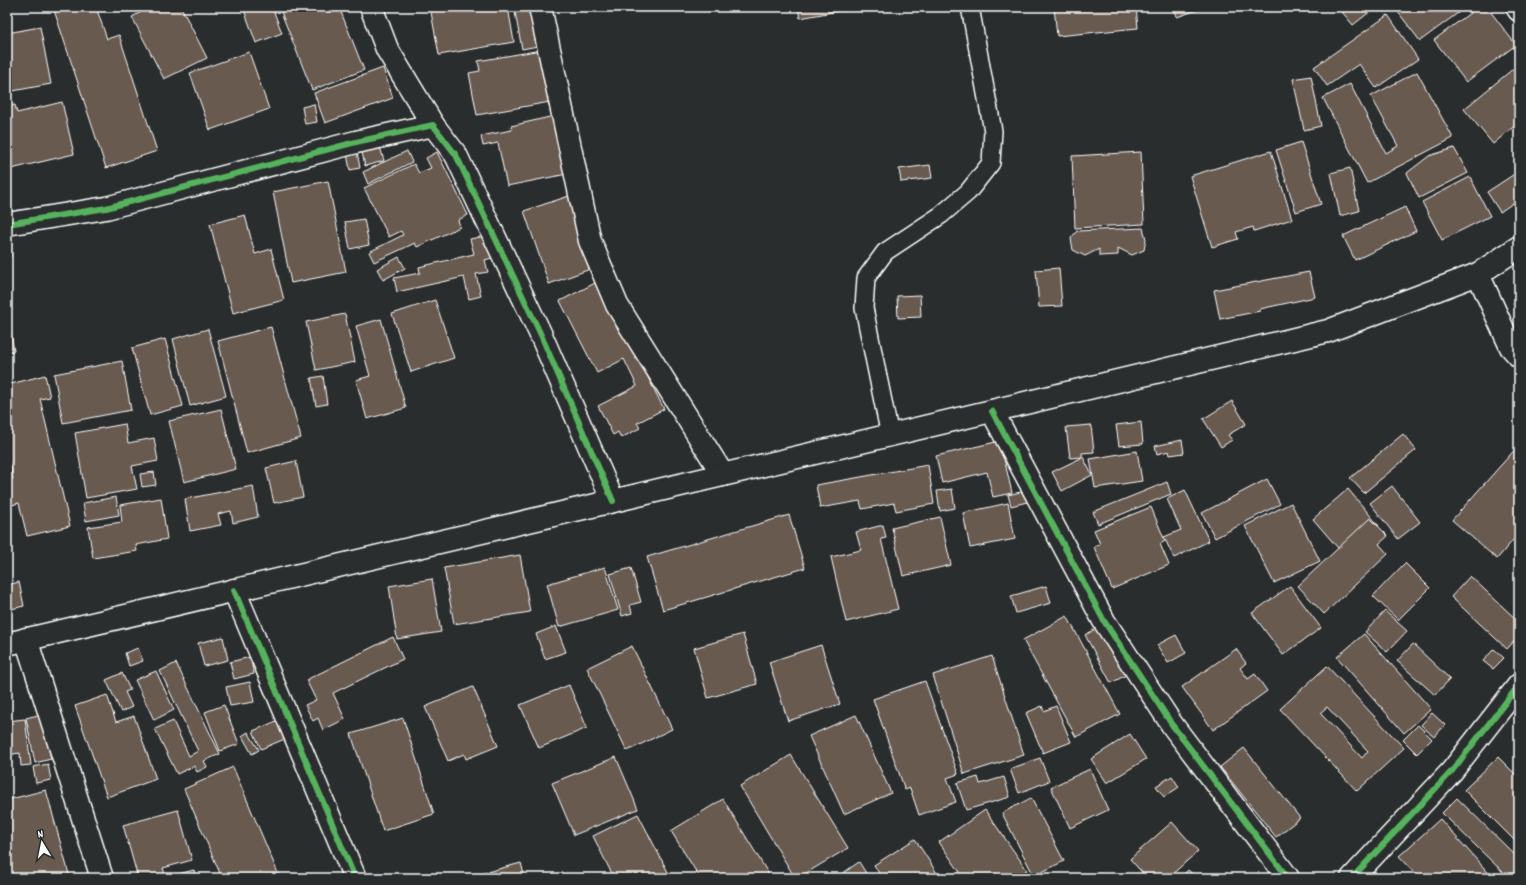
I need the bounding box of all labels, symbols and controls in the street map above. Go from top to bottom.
north arrow [22,823,62,863]
text: N [37,827,45,843]

